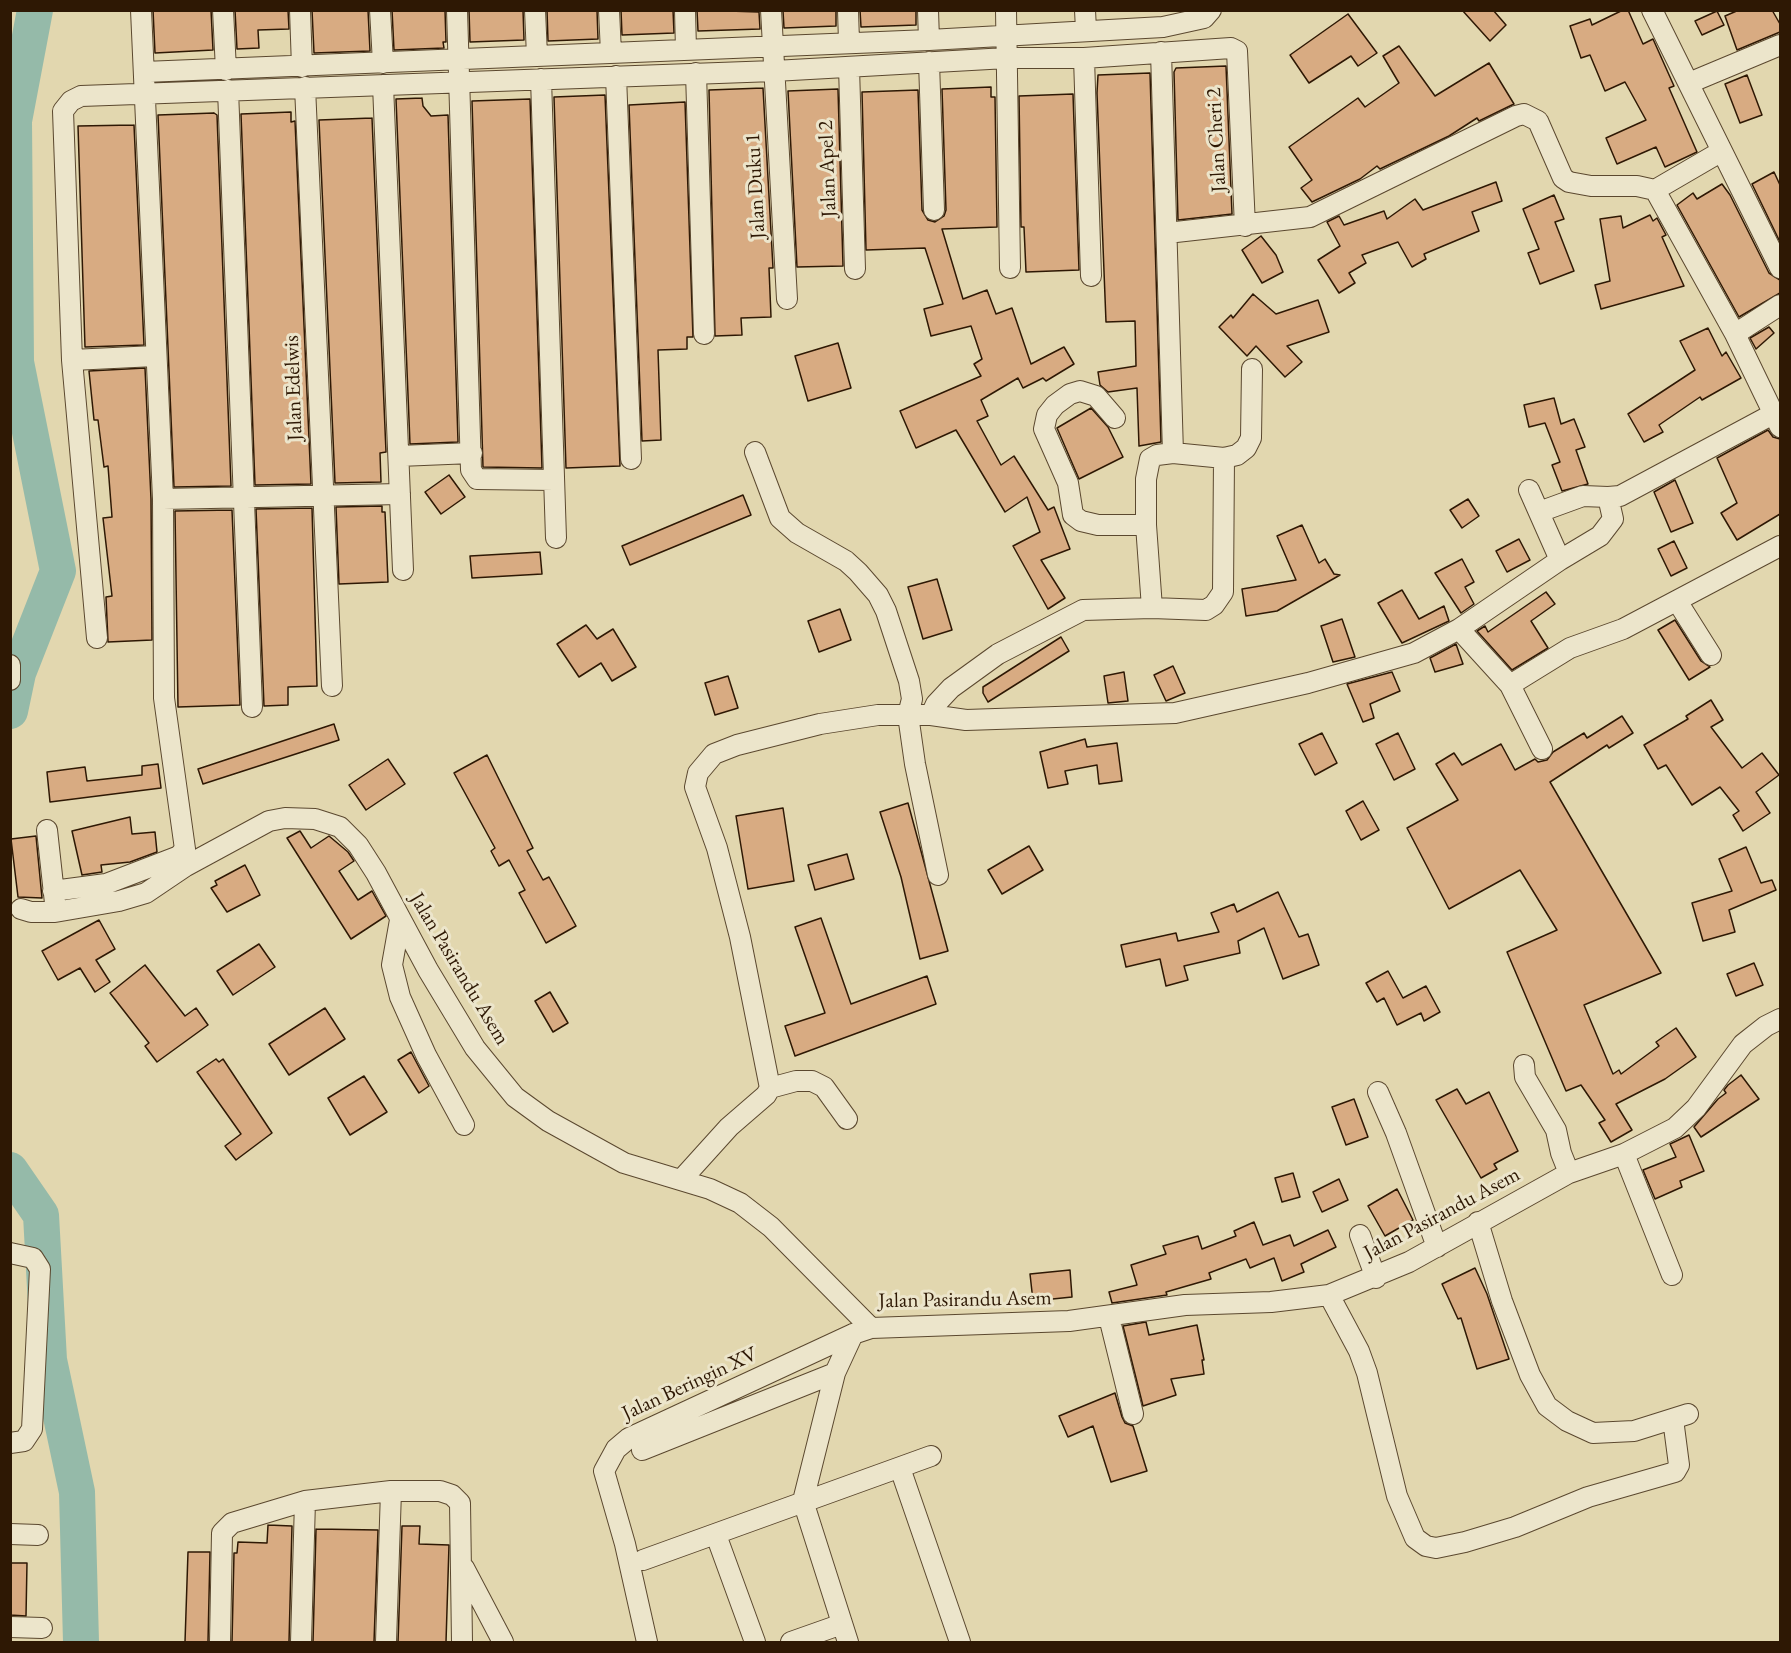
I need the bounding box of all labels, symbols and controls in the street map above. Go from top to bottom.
street label: Jalan Cheri 2 [1202,87,1232,193]
street label: Jalan Apel 2 [814,120,842,218]
street label: Jalan Duku 1 [741,132,771,240]
street label: Jalan Edelwis [280,335,308,441]
street label: Jalan Pasirandu Asem [404,888,514,1050]
street label: Jalan Pasirandu Asem [1360,1162,1524,1266]
street label: Jalan Pasirandu Asem [878,1286,1052,1314]
street label: Jalan Beringin XV [618,1342,762,1426]

